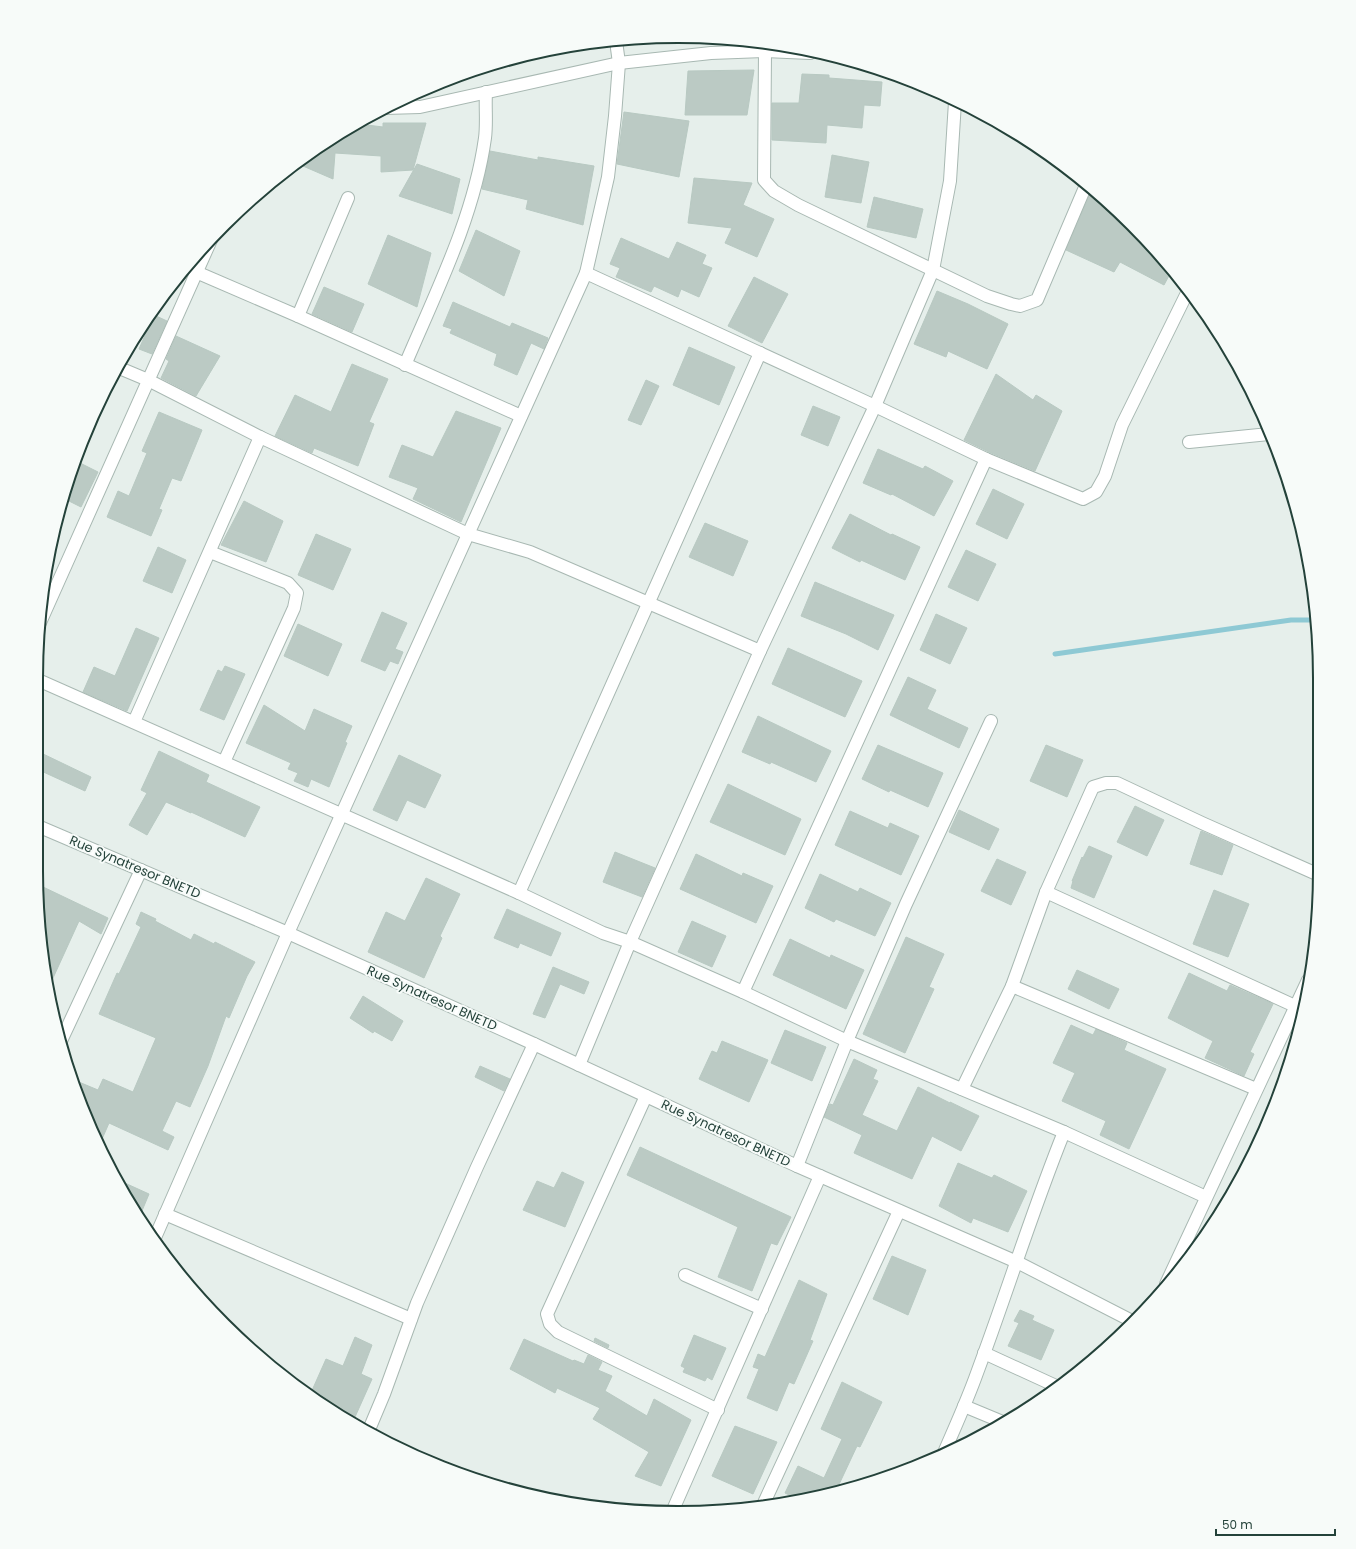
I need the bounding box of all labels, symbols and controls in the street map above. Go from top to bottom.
street label: Rue Synatresor BNETD [66,831,204,903]
street label: Rue Synatresor BNETD [364,961,500,1035]
street label: Rue Synatresor BNETD [658,1095,794,1171]
scale bar [1216,1511,1335,1537]
text: 50 m [1222,1516,1253,1533]

